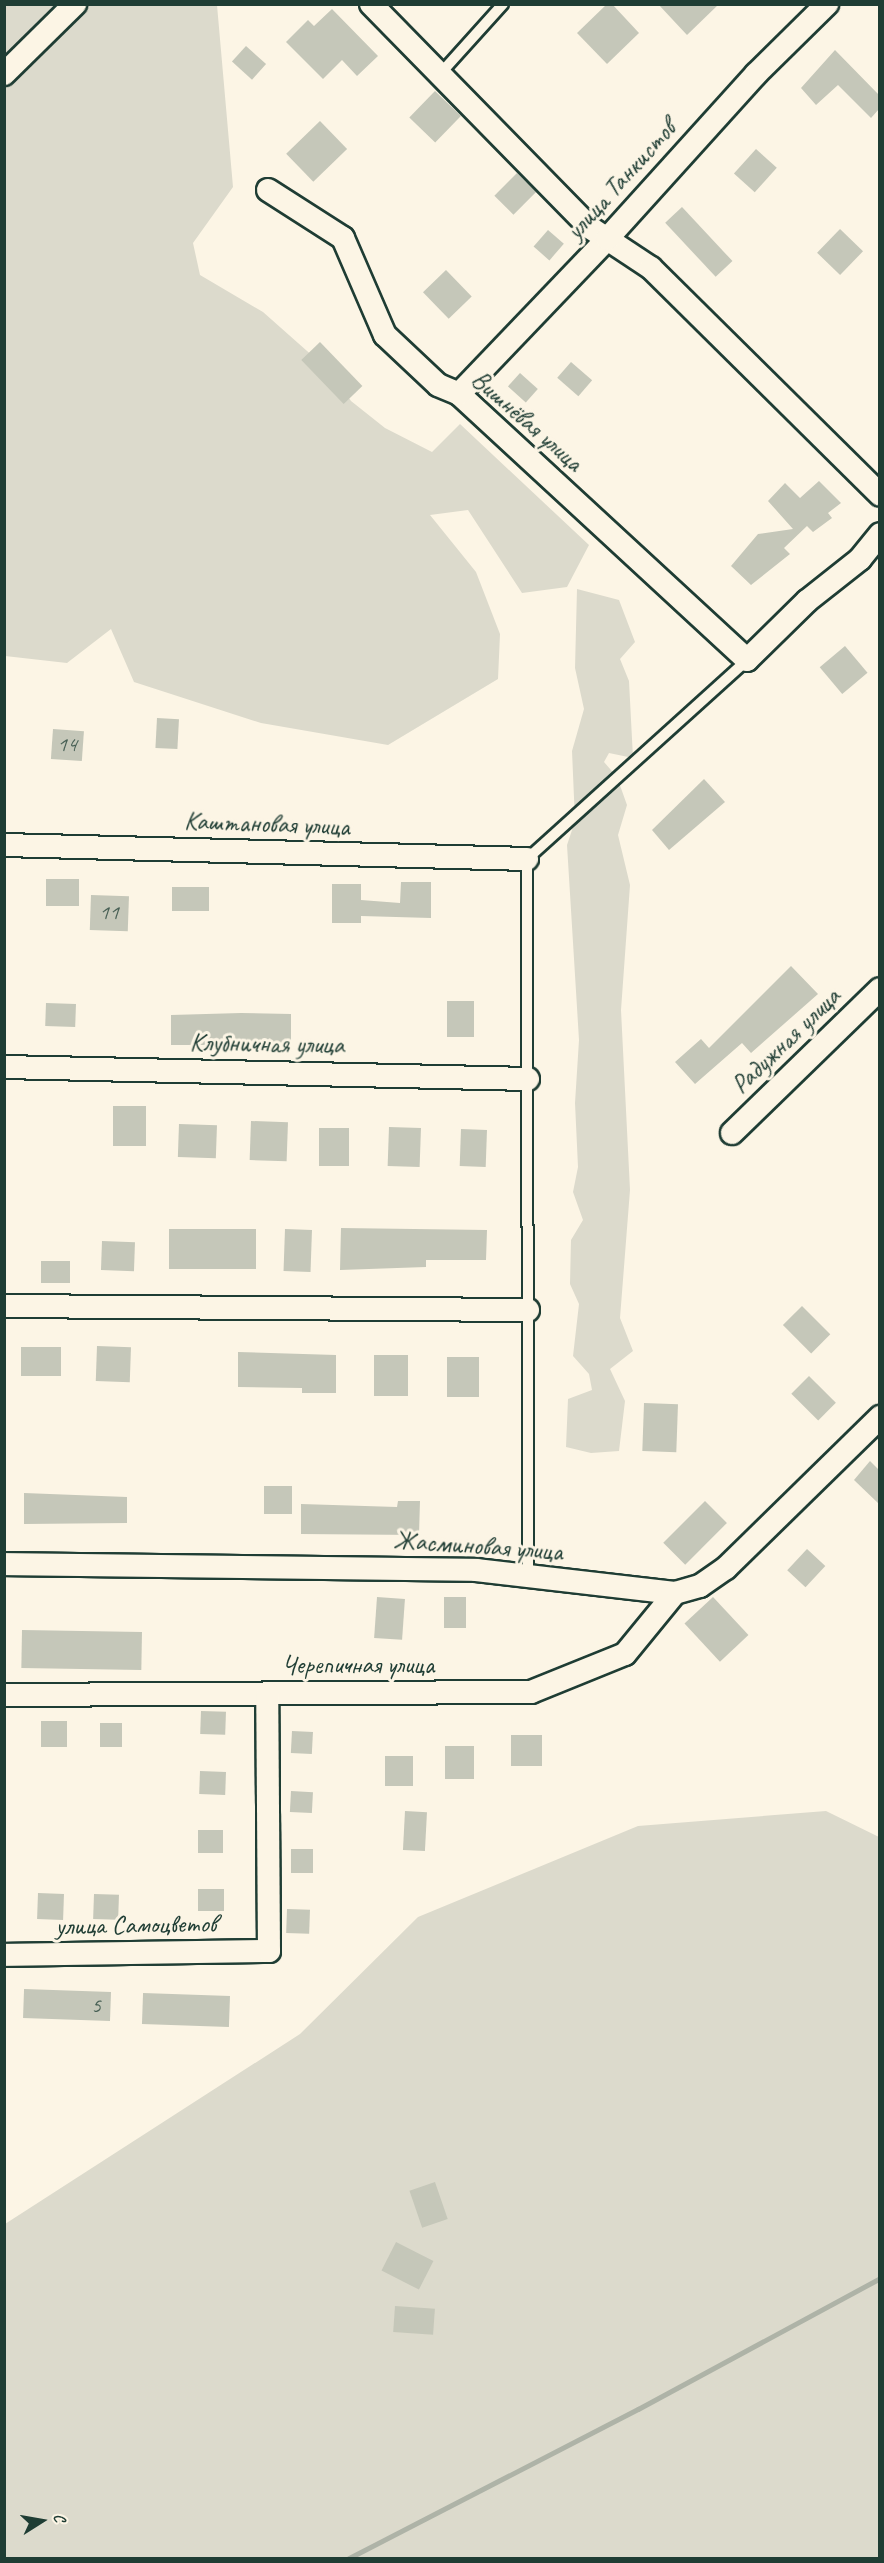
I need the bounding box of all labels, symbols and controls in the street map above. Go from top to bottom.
street label: улица Танкистов [560,114,682,246]
street label: Вишнёвая улица [464,363,590,479]
house number: 14 [57,732,77,758]
street label: Каштановая улица [182,805,352,843]
house number: 11 [99,900,119,926]
street label: Радужная улица [725,981,847,1101]
street label: Клубничная улица [189,1027,345,1061]
street label: Жасминовая улица [391,1524,565,1568]
street label: Черепичная улица [280,1649,436,1681]
street label: улица Самоцветов [56,1908,216,1942]
house number: 5 [91,1993,101,2019]
north arrow [12,2491,72,2551]
text: С [49,2512,70,2523]

